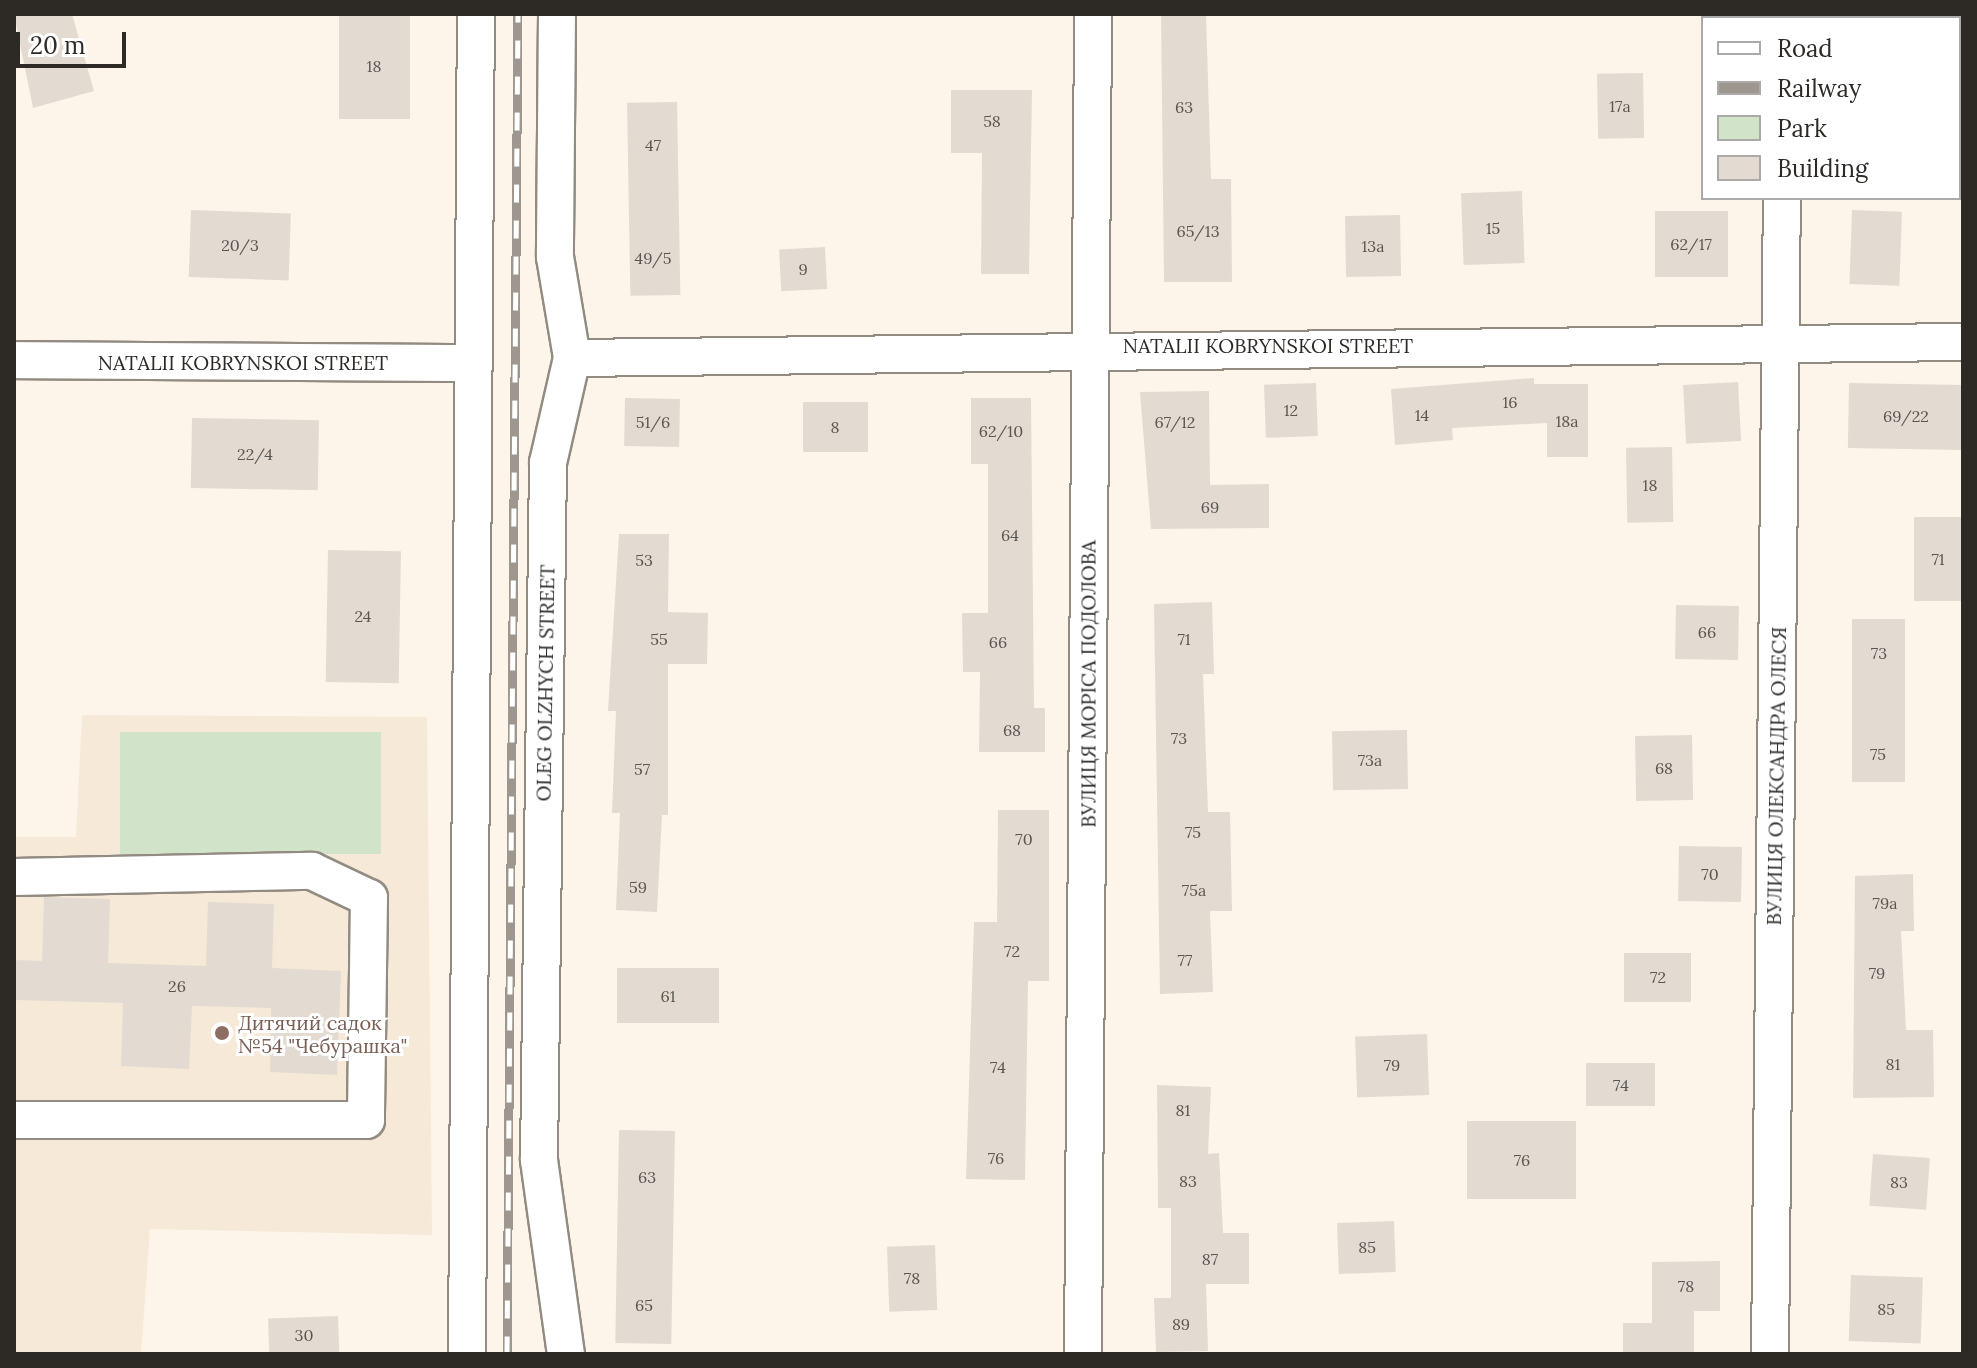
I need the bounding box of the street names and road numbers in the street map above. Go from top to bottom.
street label: NATALII KOBRYNSKOI STREET [1123,333,1413,357]
street label: NATALII KOBRYNSKOI STREET [98,350,388,374]
street label: ВУЛИЦЯ МОРІСА ПОДОЛОВА [1076,540,1100,828]
street label: OLEG OLZHYCH STREET [531,564,559,802]
street label: ВУЛИЦЯ ОЛЕКСАНДРА ОЛЕСЯ [1761,626,1791,926]

